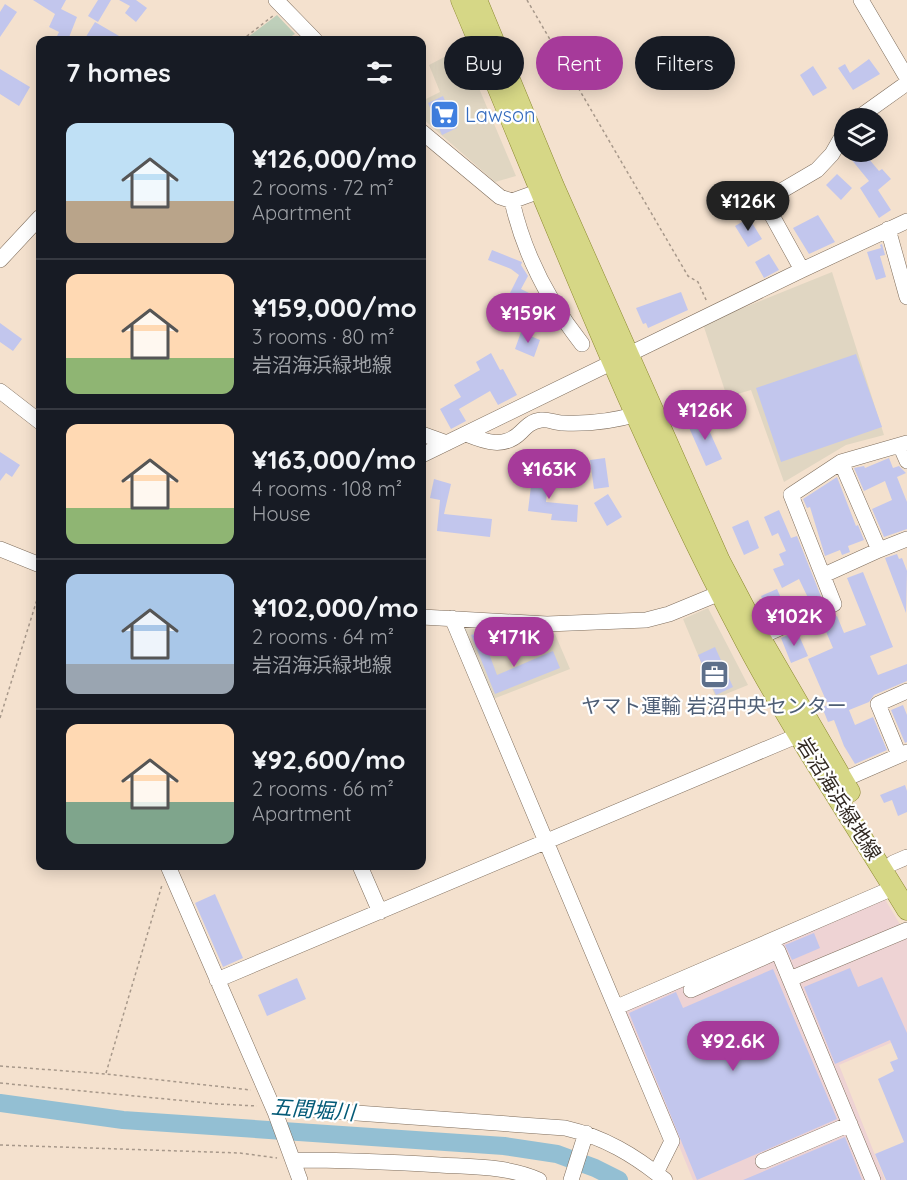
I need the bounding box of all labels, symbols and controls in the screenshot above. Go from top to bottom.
chip: Buy [444,36,524,90]
chip: Rent [536,36,623,90]
chip: Filters [635,36,735,90]
text: 7 homes [66,56,171,89]
icon: filters [363,56,396,89]
supermarket icon: Lawson [428,99,460,131]
place label: Lawson [465,102,536,127]
map controls [834,108,888,162]
button: layers [834,108,888,162]
text: ¥126,000/mo [252,142,417,175]
icon: home [114,147,186,219]
text: 2 rooms · 72 m² [252,175,394,200]
pin: ¥126K [706,181,790,232]
text: ¥126K [720,188,776,213]
text: Apartment [252,200,352,225]
text: ¥159,000/mo [252,291,417,324]
pin: ¥159K [486,293,570,344]
icon: home [114,298,186,370]
text: ¥159K [500,300,556,325]
text: 3 rooms · 80 m² [252,324,395,349]
text: 岩沼海浜緑地線 [252,352,392,377]
pin: ¥126K [663,390,747,441]
text: ¥126K [677,397,733,422]
text: ¥163,000/mo [252,443,416,476]
icon: home [114,448,186,520]
pin: ¥163K [507,449,591,500]
text: ¥163K [522,456,576,481]
text: 4 rooms · 108 m² [252,476,402,501]
text: House [252,501,311,526]
text: ¥102,000/mo [252,591,418,624]
pin: ¥102K [752,596,836,647]
icon: home [114,598,186,670]
text: ¥102K [766,603,822,628]
pin: ¥171K [472,617,556,668]
text: 2 rooms · 64 m² [252,624,394,649]
text: ¥171K [488,624,540,649]
text: 岩沼海浜緑地線 [252,652,392,677]
office icon: ヤマト運輸 岩沼中央センター [698,659,730,691]
place label: ヤマト運輸 岩沼中央センター [581,693,847,718]
street label: 岩沼海浜緑地線 [792,733,887,865]
text: ¥92,600/mo [252,743,405,776]
icon: home [114,748,186,820]
text: 2 rooms · 66 m² [252,776,394,801]
text: Apartment [252,801,352,826]
pin: ¥92.6K [684,1021,782,1072]
text: ¥92.6K [701,1028,765,1053]
water label: 五間堀川 [270,1093,358,1125]

